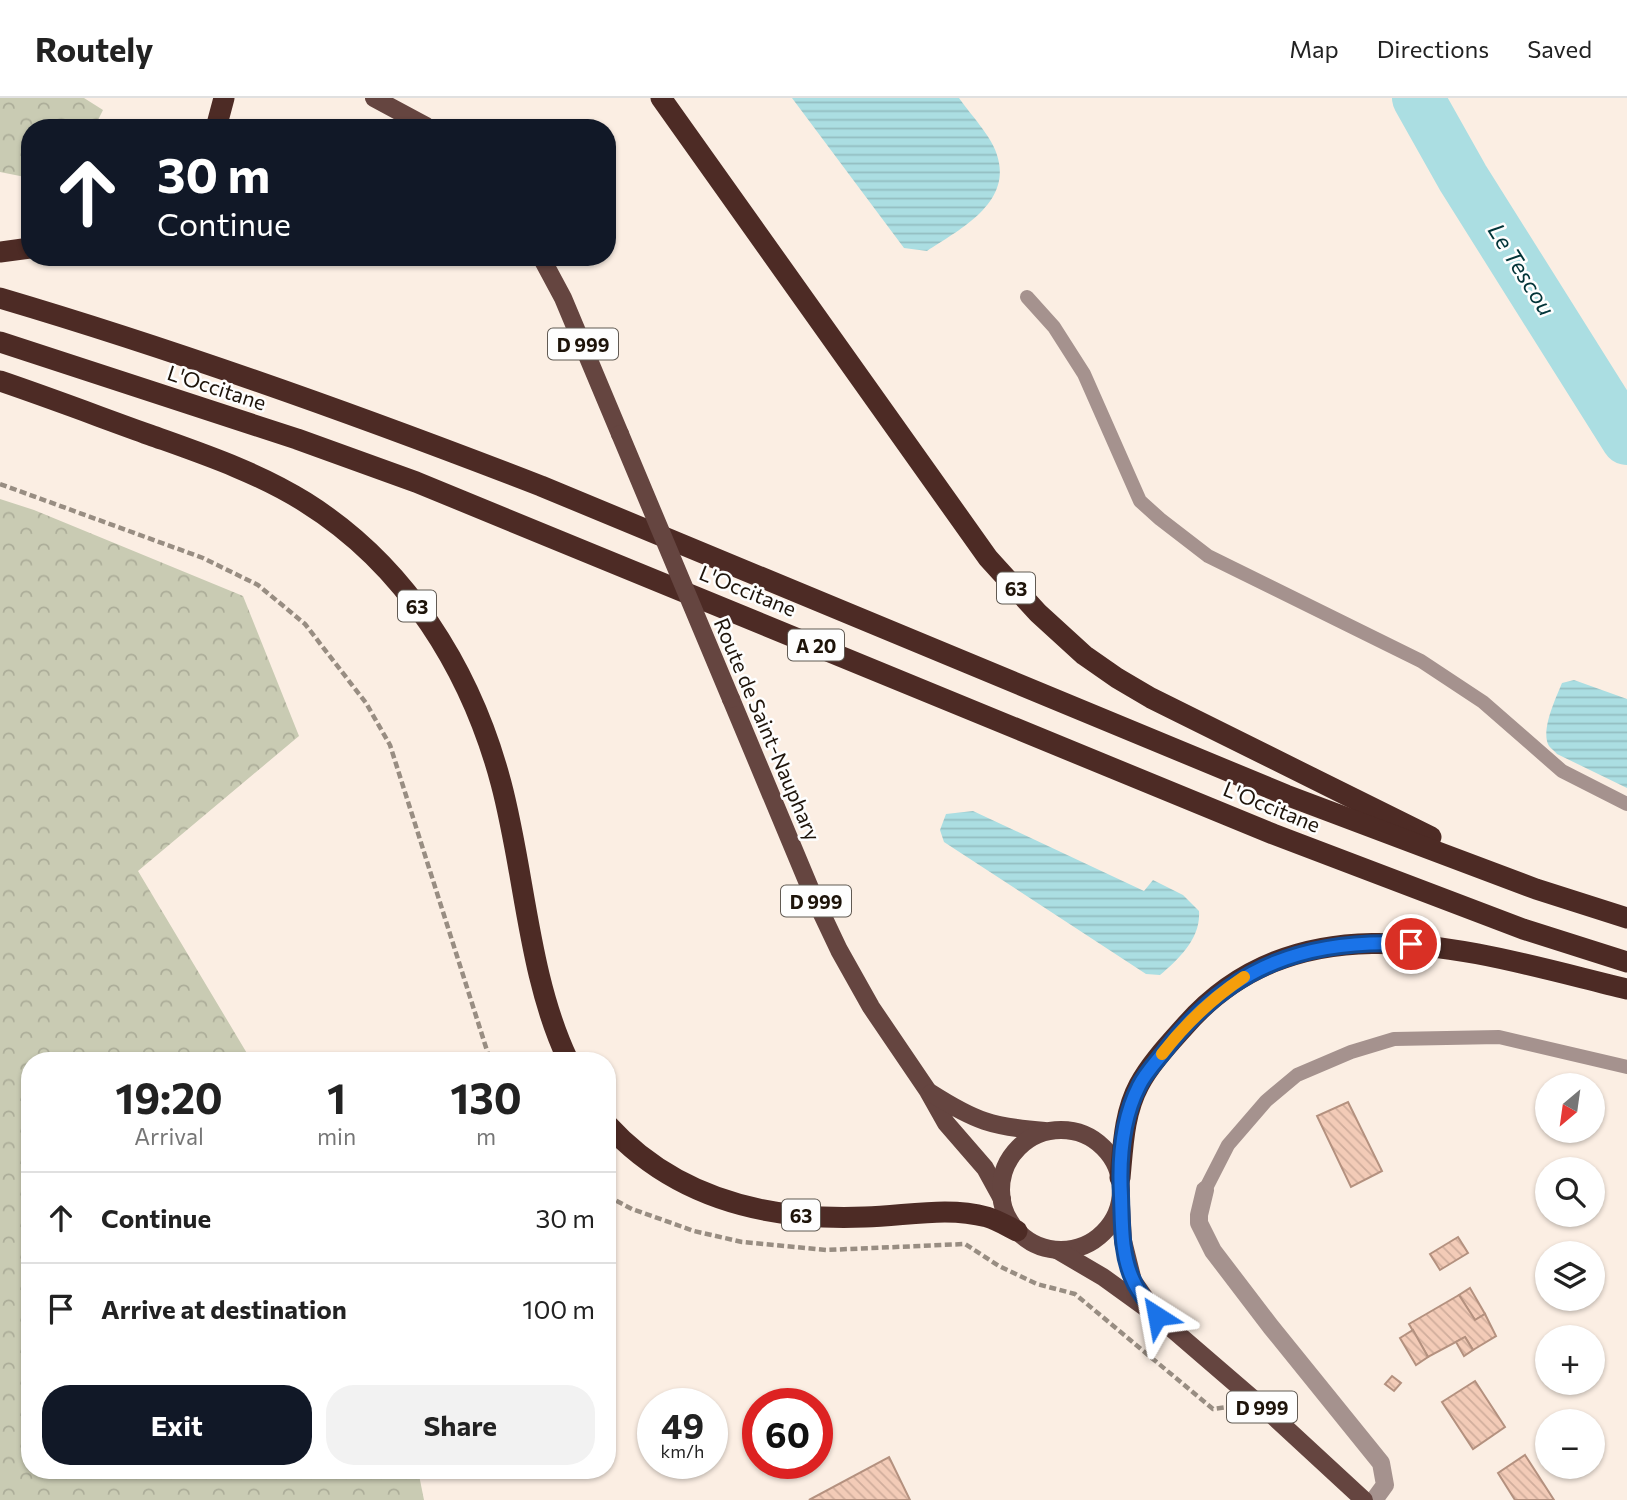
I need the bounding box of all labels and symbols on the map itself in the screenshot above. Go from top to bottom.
water label: Le Tescou [1483,218,1561,320]
road number: D 999 [548,328,618,360]
street label: L'Occitane [164,359,270,415]
street label: L'Occitane [696,559,800,621]
road number: 63 [997,573,1035,603]
road number: 63 [398,590,436,622]
street label: Route de Saint-Nauphary [710,614,826,844]
road number: A 20 [788,630,844,660]
street label: L'Occitane [1220,775,1324,837]
road number: D 999 [781,886,851,916]
pin [1381,914,1441,974]
north arrow [1535,1073,1605,1143]
road number: 63 [782,1200,820,1231]
position arrow [1120,1279,1194,1353]
speed limit sign: 60 [742,1388,833,1479]
road number: D 999 [1227,1392,1297,1422]

